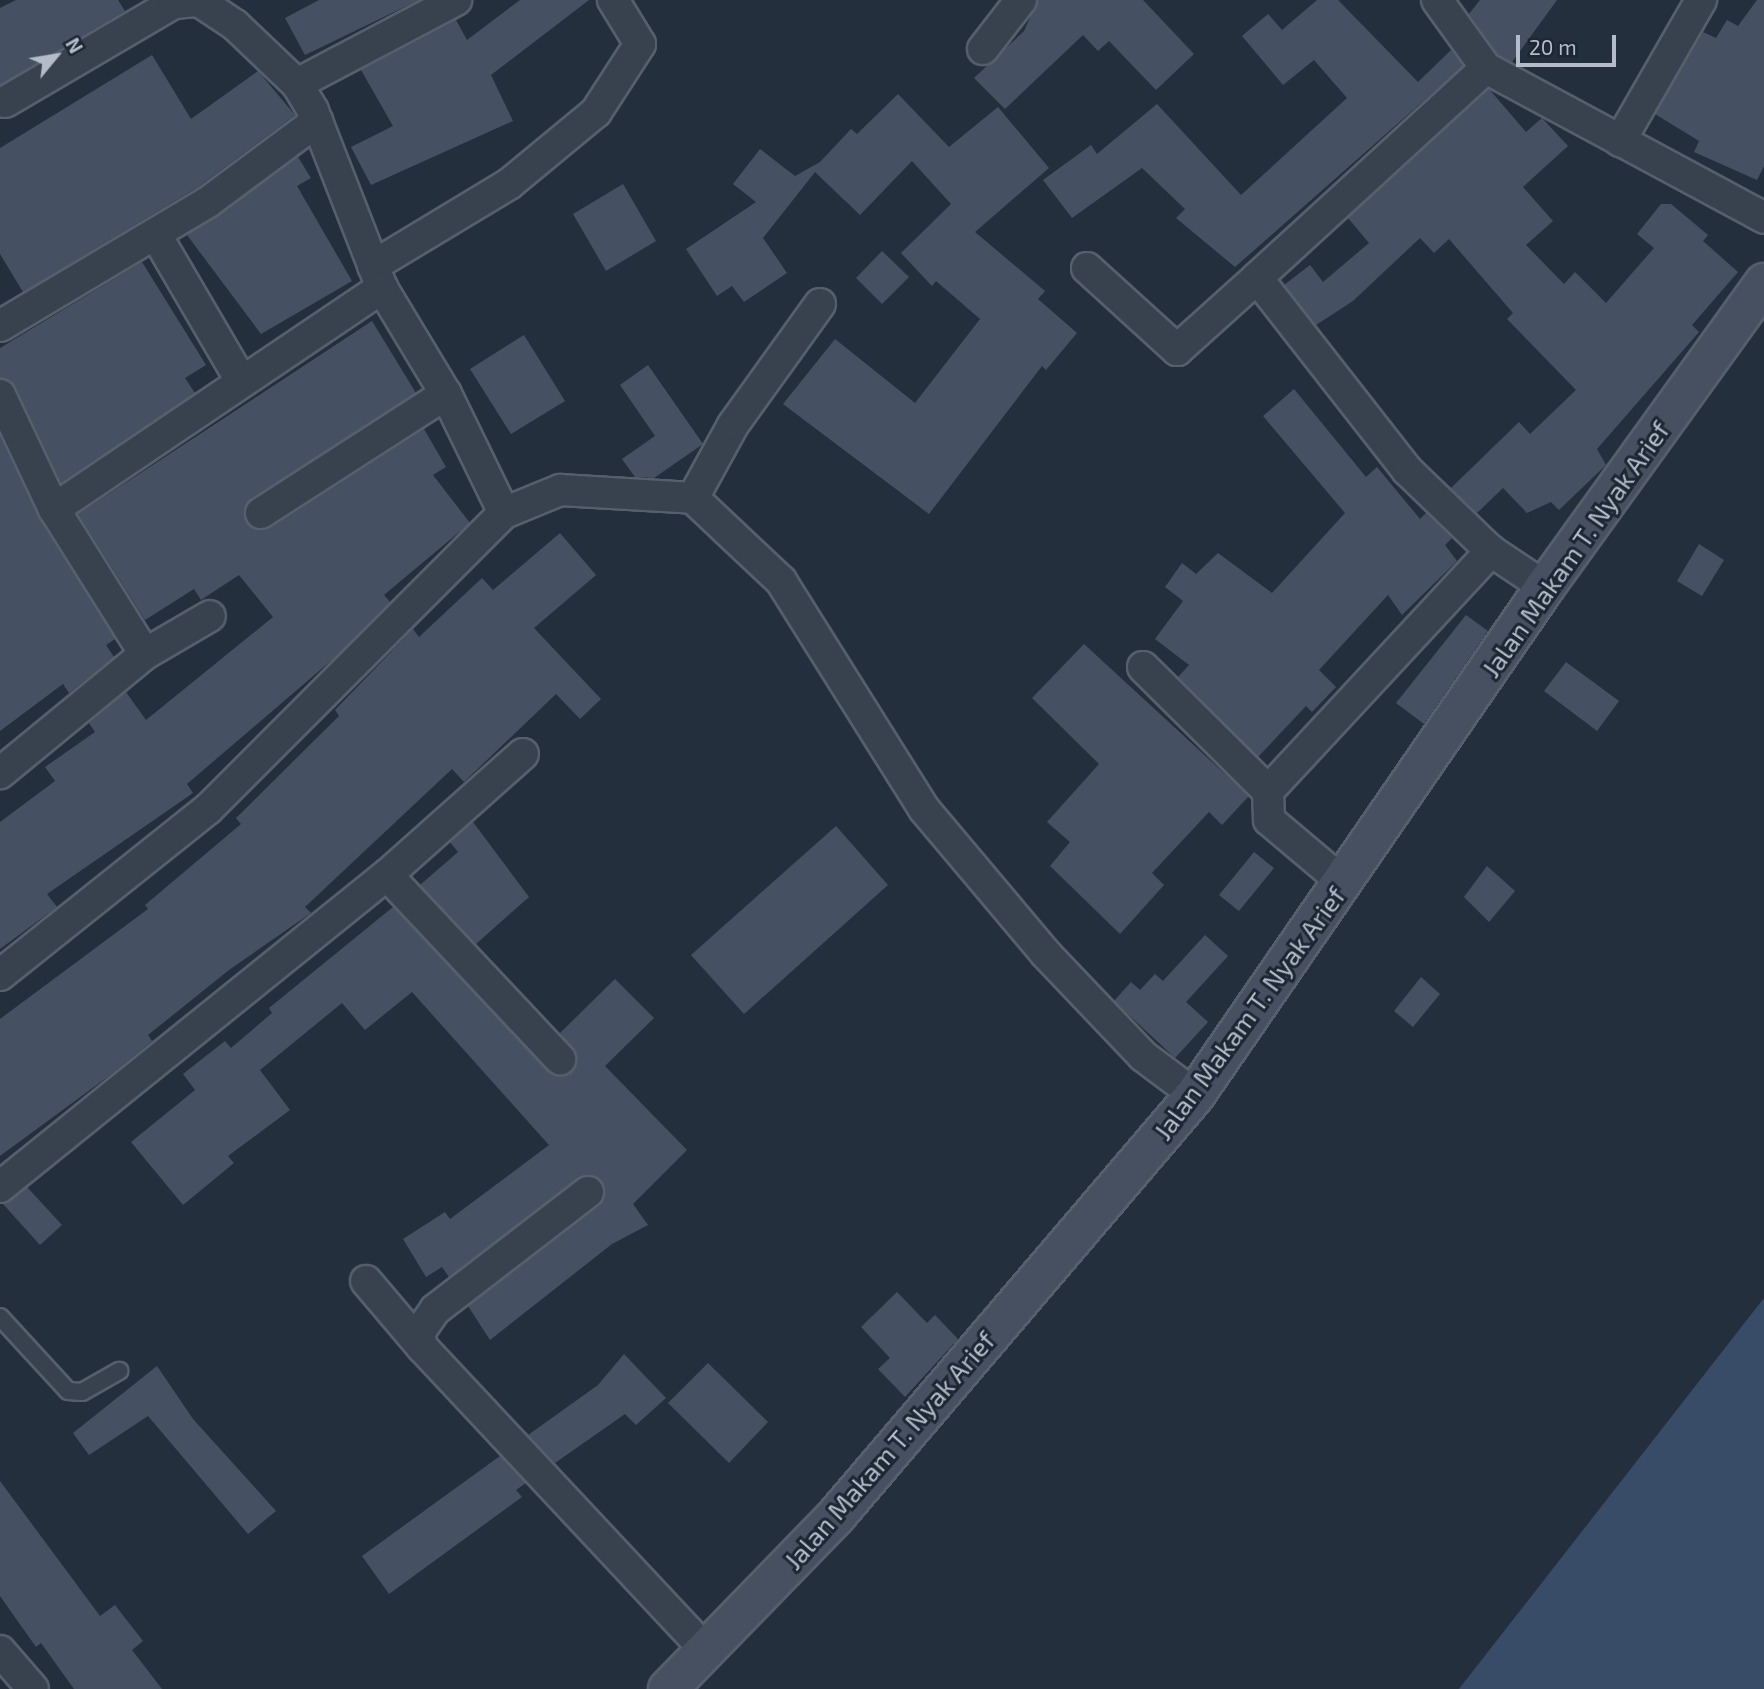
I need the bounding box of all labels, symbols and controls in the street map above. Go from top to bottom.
north arrow [21,21,91,91]
scale bar [1519,21,1619,65]
text: N [61,34,88,57]
text: 20 m [1529,34,1577,59]
street label: Jalan Makam T. Nyak Arief [1474,414,1676,684]
street label: Jalan Makam T. Nyak Arief [1146,880,1352,1146]
street label: Jalan Makam T. Nyak Arief [777,1324,1001,1576]

